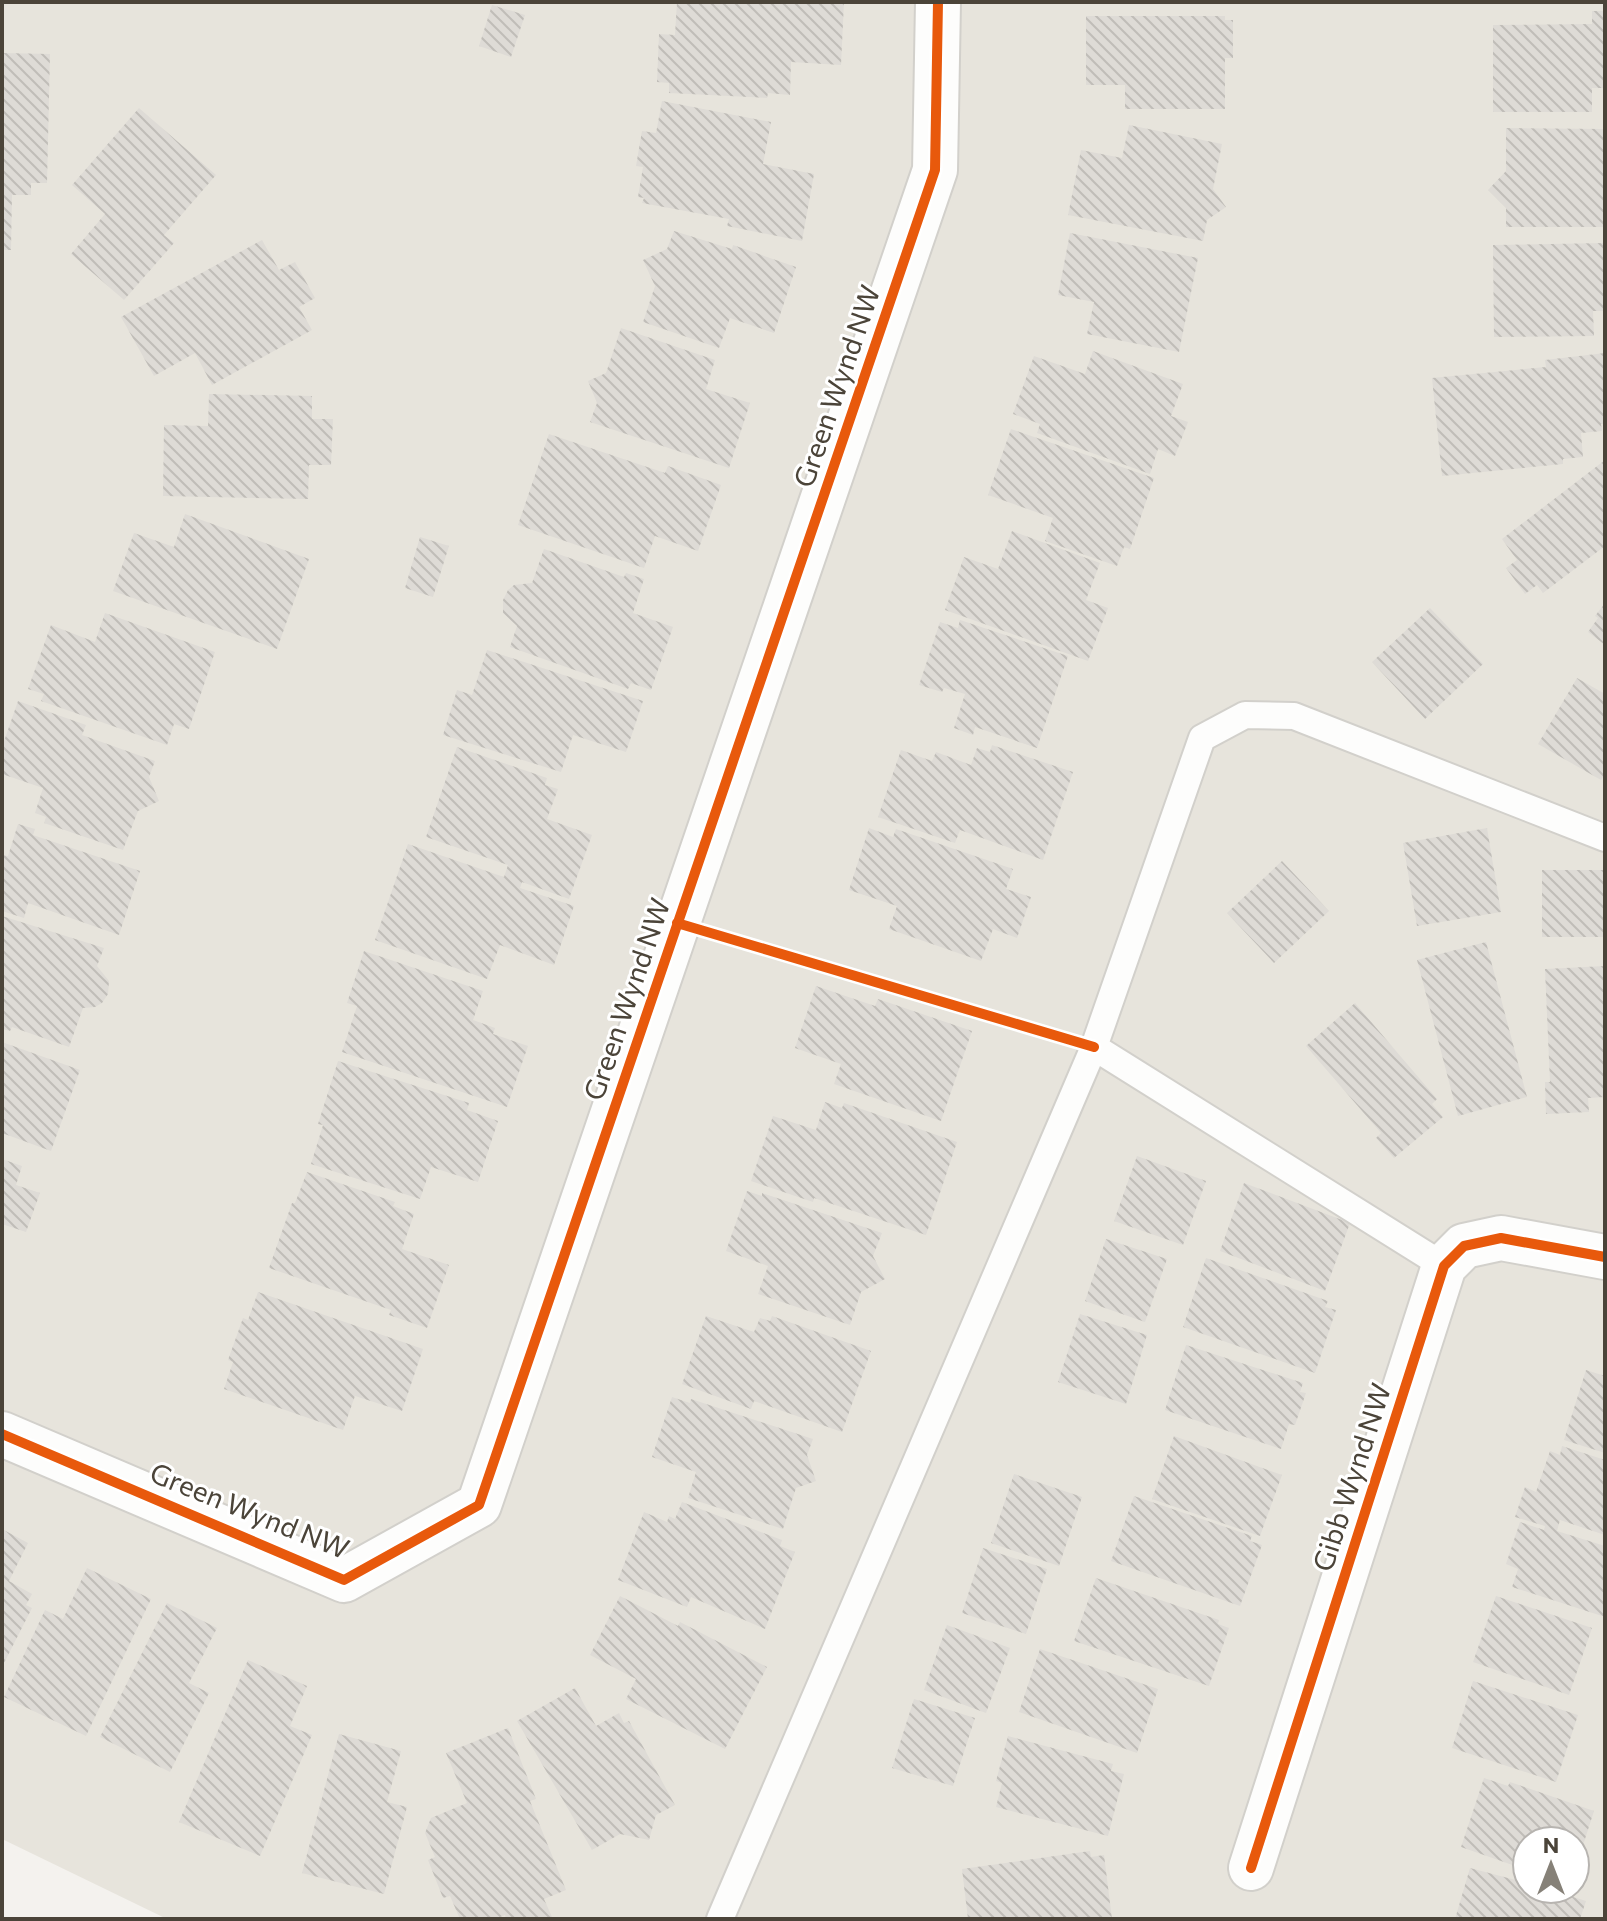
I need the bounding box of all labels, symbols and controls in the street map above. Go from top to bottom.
street label: Green Wynd NW [785,280,887,492]
street label: Green Wynd NW [575,893,677,1105]
street label: Gibb Wynd NW [1305,1379,1397,1575]
street label: Green Wynd NW [146,1455,354,1565]
north arrow [1511,1825,1591,1905]
text: N [1543,1831,1559,1858]

